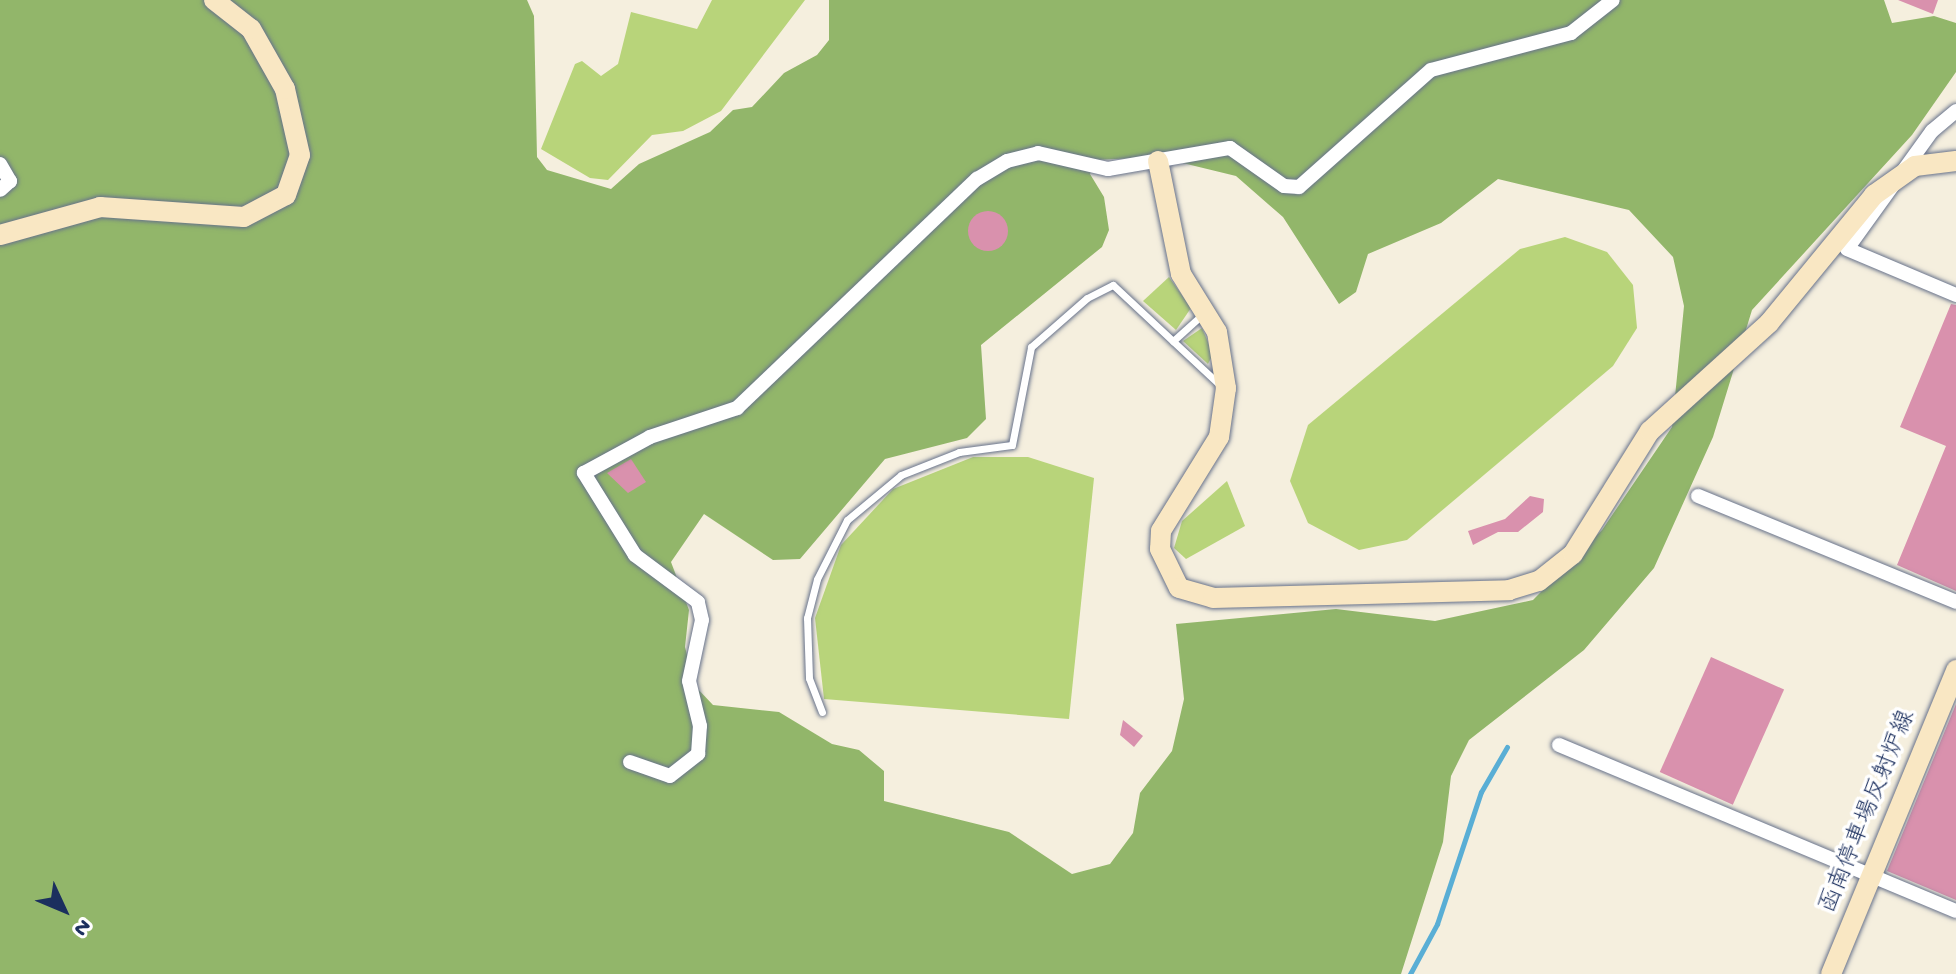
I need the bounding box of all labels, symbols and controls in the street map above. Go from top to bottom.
street label: 函南停車場反射炉線 [1815,706,1923,918]
north arrow [24,870,104,950]
text: N [67,912,96,941]

